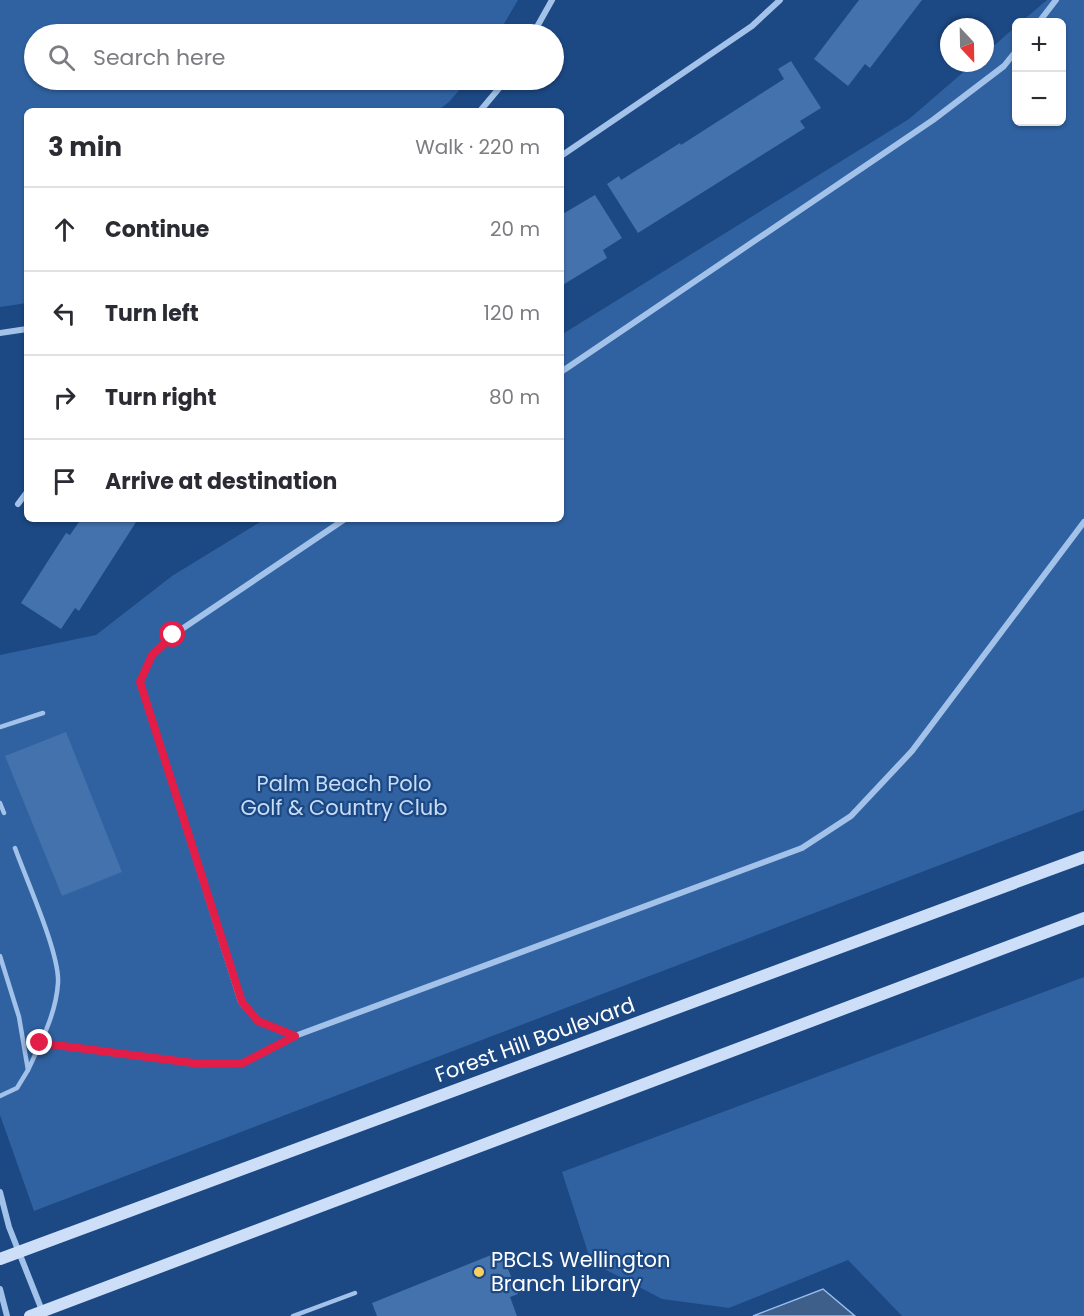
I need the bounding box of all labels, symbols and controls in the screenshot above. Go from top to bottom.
north arrow [940,18,994,72]
map controls [1012,18,1066,126]
button: + [1012,18,1066,72]
search box [24,24,564,90]
icon: search [45,41,78,74]
text: Search here [93,42,226,73]
button: − [1012,72,1066,126]
text: 3 min [48,129,122,165]
text: Walk · 220 m [415,133,540,161]
icon: ahead [48,213,81,246]
text: Continue [105,214,209,245]
text: 20 m [490,215,540,243]
icon: left [48,297,81,330]
text: Turn left [105,298,199,329]
text: 120 m [484,299,540,327]
icon: right [48,381,81,414]
text: Turn right [105,382,216,413]
text: 80 m [489,383,540,411]
icon: arrive [48,465,81,498]
text: Arrive at destination [105,466,337,497]
route start [159,621,185,647]
park label: Palm Beach Polo Golf & Country Club [240,769,448,822]
street label: Forest Hill Boulevard [431,990,639,1089]
route end [26,1029,52,1055]
place label: PBCLS Wellington Branch Library [491,1245,670,1298]
marker: PBCLS Wellington Branch Library [472,1265,486,1279]

